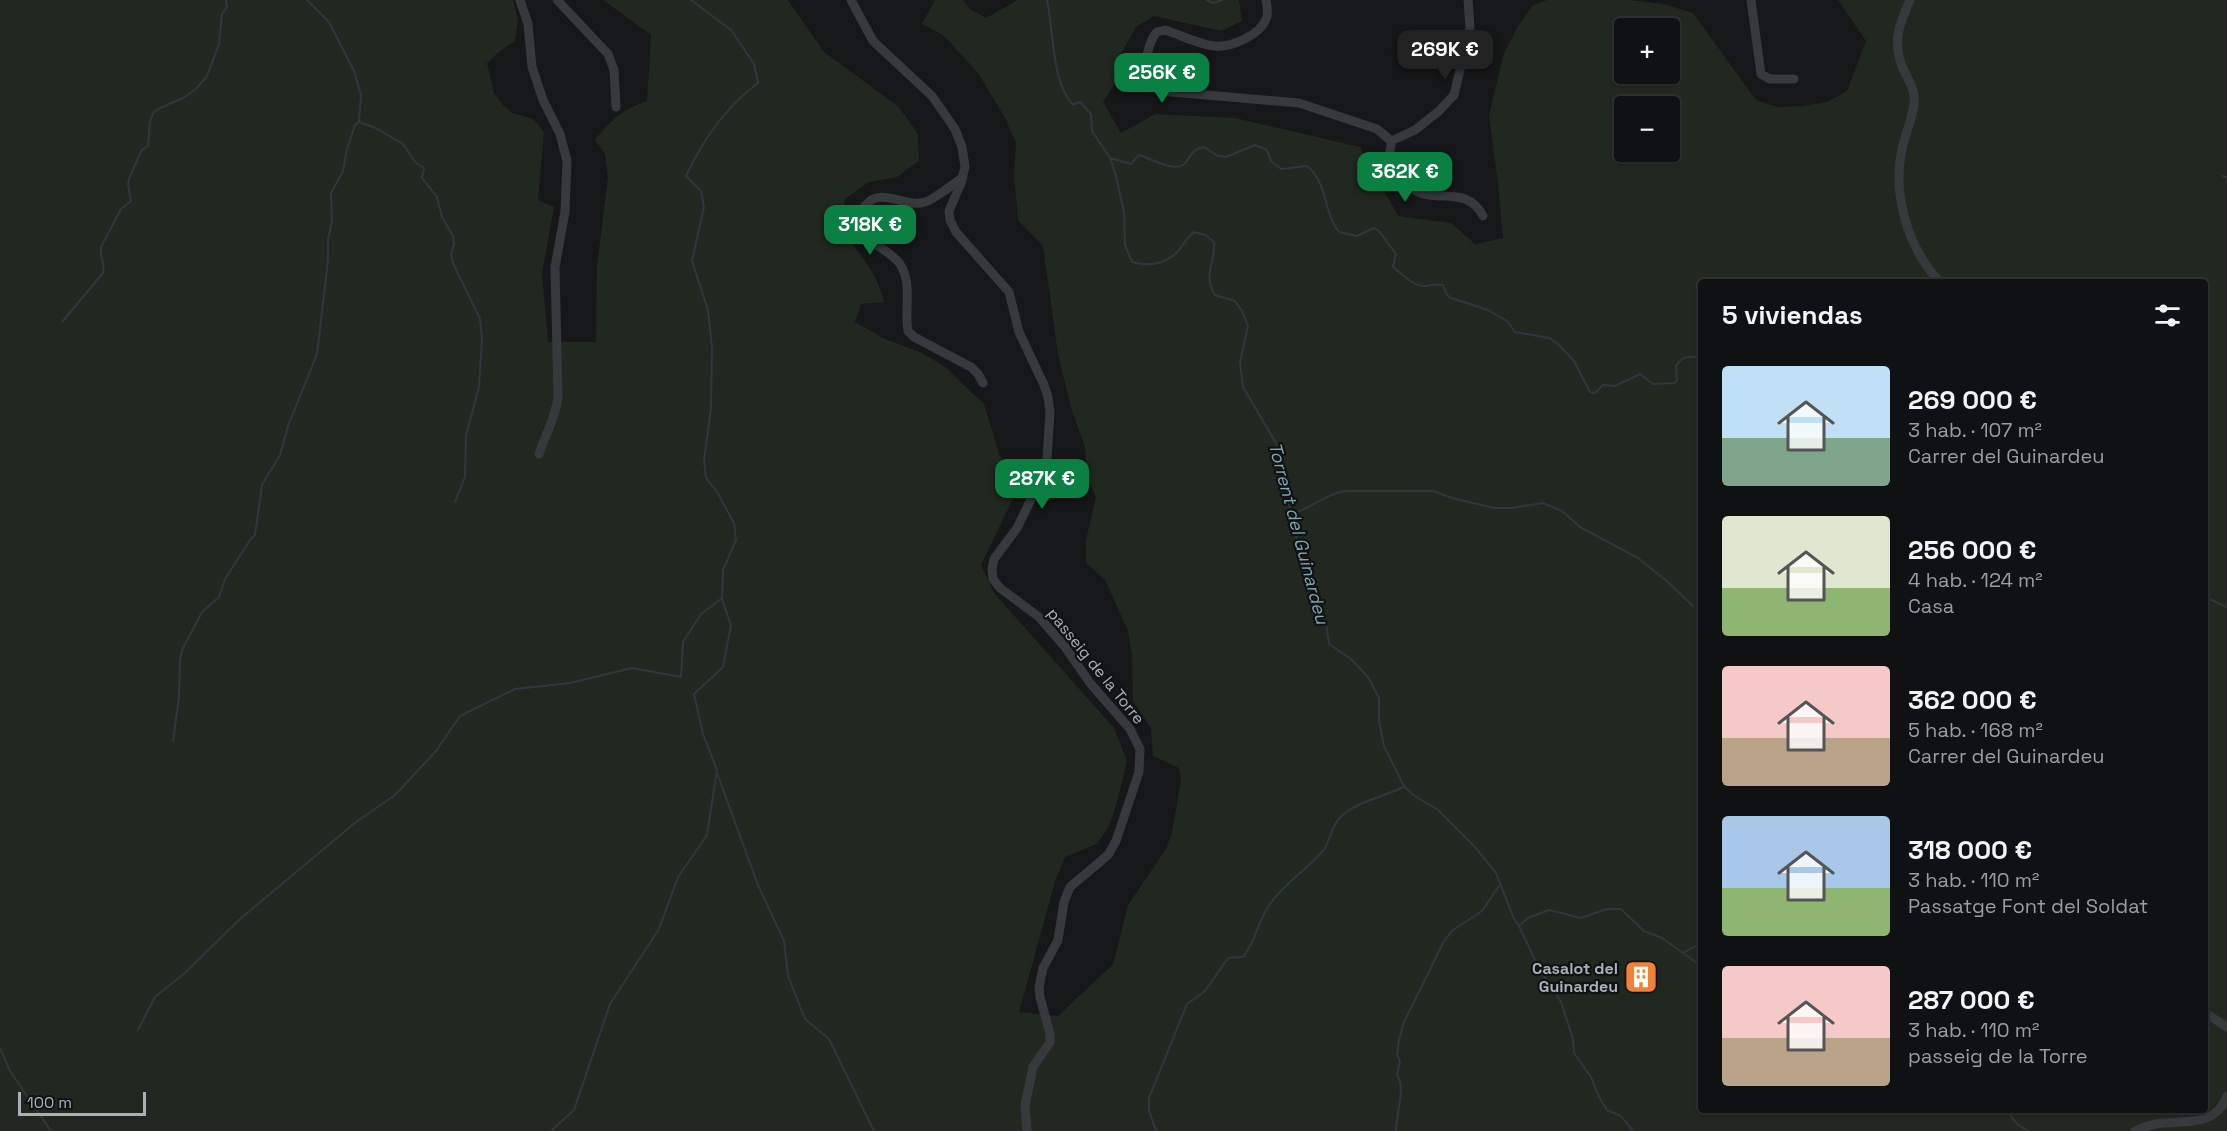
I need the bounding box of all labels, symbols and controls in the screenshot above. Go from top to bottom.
map controls [1614,18,1680,162]
button: + [1614,18,1680,84]
pin: 269K € [1396,30,1494,81]
text: 269K € [1411,36,1479,62]
pin: 256K € [1113,53,1211,104]
text: 256K € [1128,59,1196,85]
button: − [1614,96,1680,162]
pin: 362K € [1356,152,1454,203]
text: 362K € [1371,158,1439,184]
pin: 318K € [821,205,919,256]
text: 318K € [838,211,902,237]
text: 5 viviendas [1722,298,1863,332]
icon: filters [2151,299,2184,332]
text: 269 000 € [1908,383,2037,417]
icon: home [1770,390,1842,462]
text: 3 hab. · 107 m² [1908,417,2042,443]
water label: Torrent del Guinardeu [1264,440,1335,627]
text: Carrer del Guinardeu [1908,443,2105,469]
pin: 287K € [993,459,1091,510]
text: 287K € [1009,465,1075,491]
text: 256 000 € [1908,533,2037,567]
icon: home [1770,540,1842,612]
text: 4 hab. · 124 m² [1908,567,2043,593]
text: Casa [1908,593,1954,619]
street label: passeig de la Torre [1043,604,1149,728]
text: 362 000 € [1908,683,2037,717]
icon: home [1770,690,1842,762]
text: 5 hab. · 168 m² [1908,717,2043,743]
text: Carrer del Guinardeu [1908,743,2105,769]
text: 318 000 € [1908,833,2032,867]
icon: home [1770,840,1842,912]
text: 3 hab. · 110 m² [1908,867,2039,893]
text: Passatge Font del Soldat [1908,893,2148,919]
place label: Casalot del Guinardeu [1532,958,1618,997]
building icon: Casalot del Guinardeu [1623,959,1659,995]
text: 287 000 € [1908,983,2035,1017]
icon: home [1770,990,1842,1062]
text: 3 hab. · 110 m² [1908,1017,2039,1043]
text: passeig de la Torre [1908,1043,2088,1069]
scale bar [18,1089,146,1116]
text: 100 m [27,1092,72,1113]

